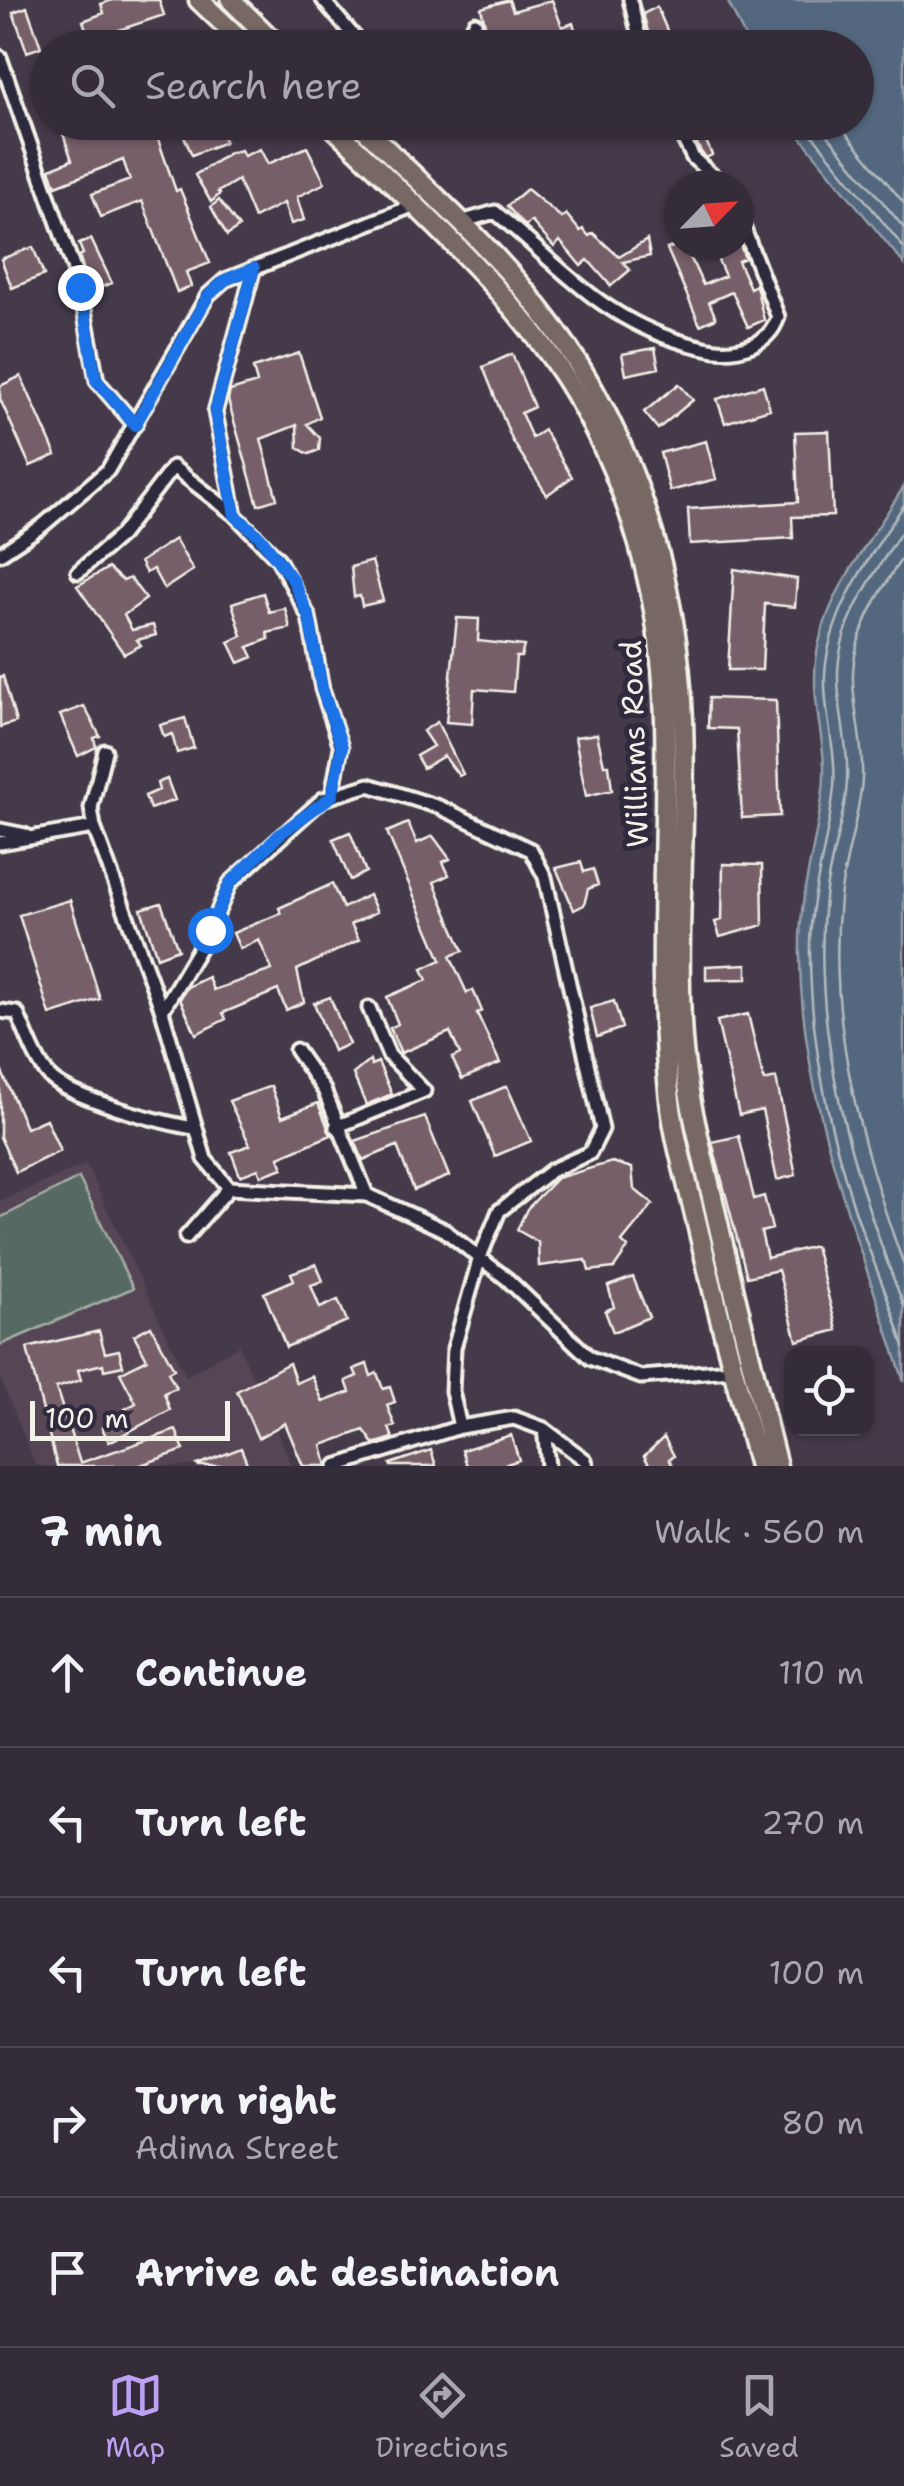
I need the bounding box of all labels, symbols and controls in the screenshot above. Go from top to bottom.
search box [30,30,874,140]
icon: search [65,58,120,113]
text: Search here [145,60,362,111]
north arrow [664,170,754,260]
route end [58,265,104,311]
street label: Williams Road [610,640,658,848]
route start [188,908,234,954]
map controls [784,1346,874,1436]
button: locate [784,1346,874,1436]
scale bar [30,1396,230,1440]
text: 100 m [45,1399,129,1437]
text: 7 min [40,1503,162,1559]
text: Walk · 560 m [654,1510,864,1553]
icon: ahead [40,1645,95,1700]
text: Continue [135,1647,307,1698]
text: 110 m [778,1651,864,1694]
icon: left [40,1795,95,1850]
text: Turn left [135,1797,307,1848]
text: 270 m [761,1801,864,1844]
icon: left [40,1945,95,2000]
text: Turn left [135,1947,307,1998]
text: 100 m [768,1951,864,1994]
text: Turn right [135,2075,337,2126]
icon: right [40,2095,95,2150]
text: 80 m [781,2101,864,2144]
text: Adima Street [135,2126,339,2169]
icon: arrive [40,2245,95,2300]
text: Arrive at destination [135,2247,559,2298]
tab: Map [105,2368,165,2466]
tab: Directions [376,2368,509,2466]
tab: Saved [719,2368,799,2466]

